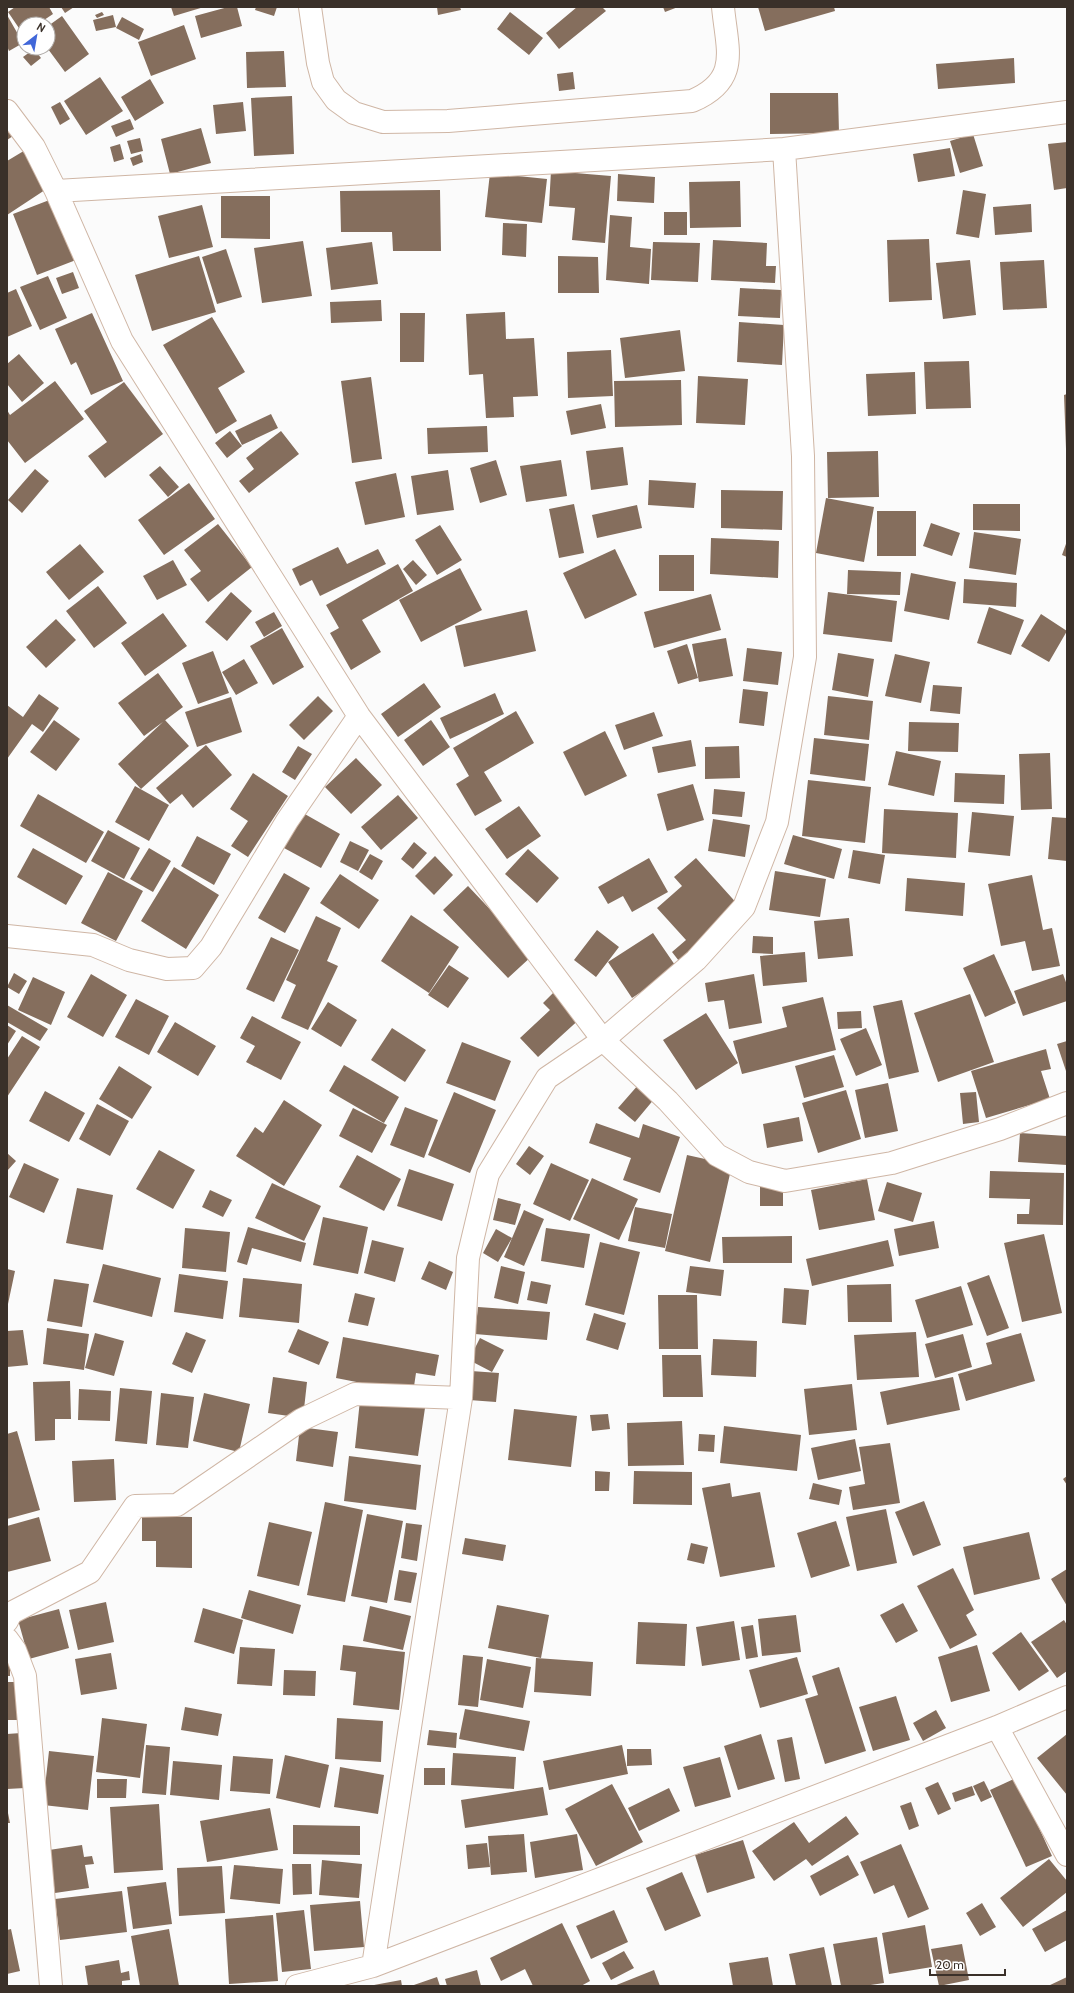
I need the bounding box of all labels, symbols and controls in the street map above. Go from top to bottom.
north arrow [16,16,56,56]
text: N [34,19,48,35]
scale bar [930,1951,1005,1977]
text: 20 m [936,1957,964,1972]

